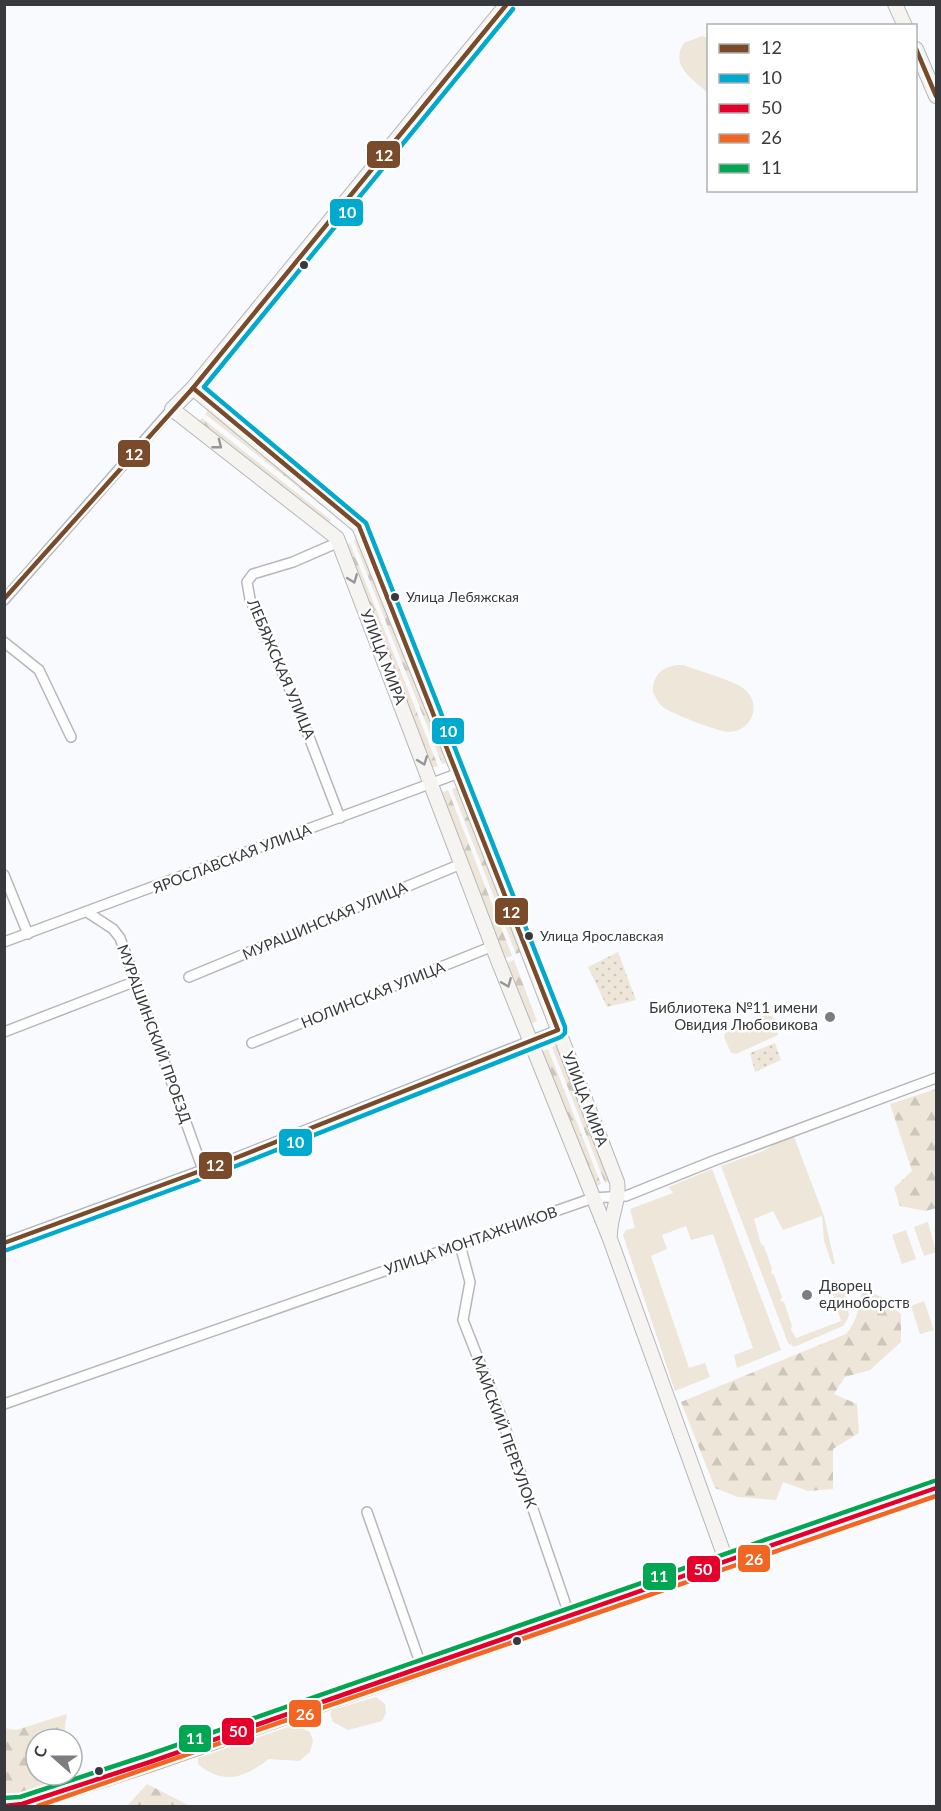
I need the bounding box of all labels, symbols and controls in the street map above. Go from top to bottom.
legend [707,24,917,192]
text: 12 [761,36,782,58]
text: 10 [761,66,782,88]
text: 50 [761,96,782,118]
text: 26 [761,126,782,148]
line badge: 12 [366,140,401,169]
text: 12 [375,145,393,164]
text: 11 [761,156,782,178]
line badge: 10 [329,198,364,227]
text: 10 [338,202,356,221]
unlabelled marker [298,259,310,271]
one-way arrow [212,438,223,449]
line badge: 12 [117,439,151,468]
text: 12 [125,444,143,463]
one-way arrow [346,573,358,584]
place label: Улица Лебяжская [406,588,519,605]
marker: Улица Лебяжская [389,591,401,603]
street label: ЛЕБЯЖСКАЯ УЛИЦА [244,595,320,742]
street label: УЛИЦА МИРА [358,607,411,708]
line badge: 10 [431,717,465,745]
text: 10 [439,721,457,740]
one-way arrow [415,756,428,766]
street label: ЯРОСЛАВСКАЯ УЛИЦА [149,819,314,897]
street label: МУРАШИНСКАЯ УЛИЦА [239,877,411,963]
line badge: 12 [494,897,529,926]
text: 12 [502,902,520,921]
place label: Улица Ярославская [540,927,664,944]
marker: Улица Ярославская [523,930,535,942]
street label: МУРАШИНСКИЙ ПРОЕЗД [114,942,196,1126]
street label: НОЛИНСКАЯ УЛИЦА [298,957,448,1031]
one-way arrow [500,977,512,988]
place label: Библиотека №11 имени Овидия Любовикова [649,998,818,1033]
marker: Библиотека №11 имени Овидия Любовикова [823,1010,837,1024]
street label: УЛИЦА МИРА [560,1049,613,1150]
line badge: 10 [278,1128,313,1157]
text: 10 [286,1132,304,1151]
line badge: 12 [198,1151,233,1180]
text: 12 [206,1155,224,1174]
street label: УЛИЦА МОНТАЖНИКОВ [382,1202,559,1278]
place label: Дворец единоборств [819,1276,910,1311]
marker: Дворец единоборств [800,1288,814,1302]
street label: МАЙСКИЙ ПЕРЕУЛОК [469,1353,541,1510]
line badge: 26 [737,1544,771,1573]
text: 26 [745,1549,763,1568]
line badge: 50 [686,1555,721,1583]
text: 50 [694,1559,712,1578]
line badge: 11 [642,1562,677,1591]
text: 11 [650,1566,668,1585]
unlabelled marker [511,1635,523,1647]
line badge: 26 [288,1699,322,1728]
text: 26 [296,1704,314,1723]
line badge: 50 [221,1717,255,1746]
text: 50 [229,1721,247,1740]
line badge: 11 [178,1724,212,1753]
north arrow [24,1727,84,1787]
text: 11 [186,1728,204,1747]
text: С [29,1743,50,1760]
unlabelled marker [93,1765,105,1777]

